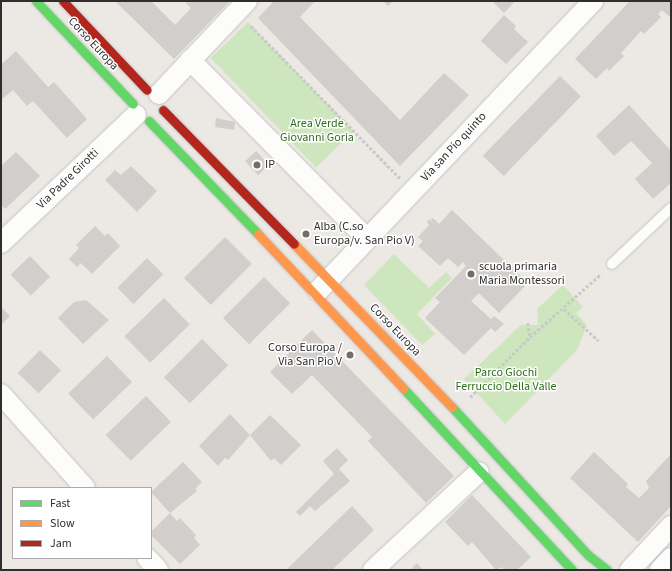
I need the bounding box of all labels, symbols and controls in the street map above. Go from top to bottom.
street label: Corso Europa [65,14,121,74]
street label: Via san Pio quinto [418,109,490,185]
park label: Area Verde Giovanni Goria [280,117,354,145]
street label: Via Padre Girotti [34,146,102,212]
place label: IP [265,158,275,172]
marker: IP [252,160,262,170]
place label: Alba (C.so Europa/v. San Pio V) [314,220,415,248]
marker: Alba (C.so Europa/v. San Pio V) [301,229,311,239]
place label: scuola primaria Maria Montessori [479,260,565,288]
marker: scuola primaria Maria Montessori [466,269,476,279]
street label: Corso Europa [366,301,424,359]
place label: Corso Europa / Via San Pio V [268,341,342,369]
marker: Corso Europa / Via San Pio V [345,350,355,360]
park label: Parco Giochi Ferruccio Della Valle [455,366,557,394]
legend [12,487,152,559]
text: Fast [50,495,70,512]
text: Slow [50,515,75,532]
text: Jam [50,535,72,552]

